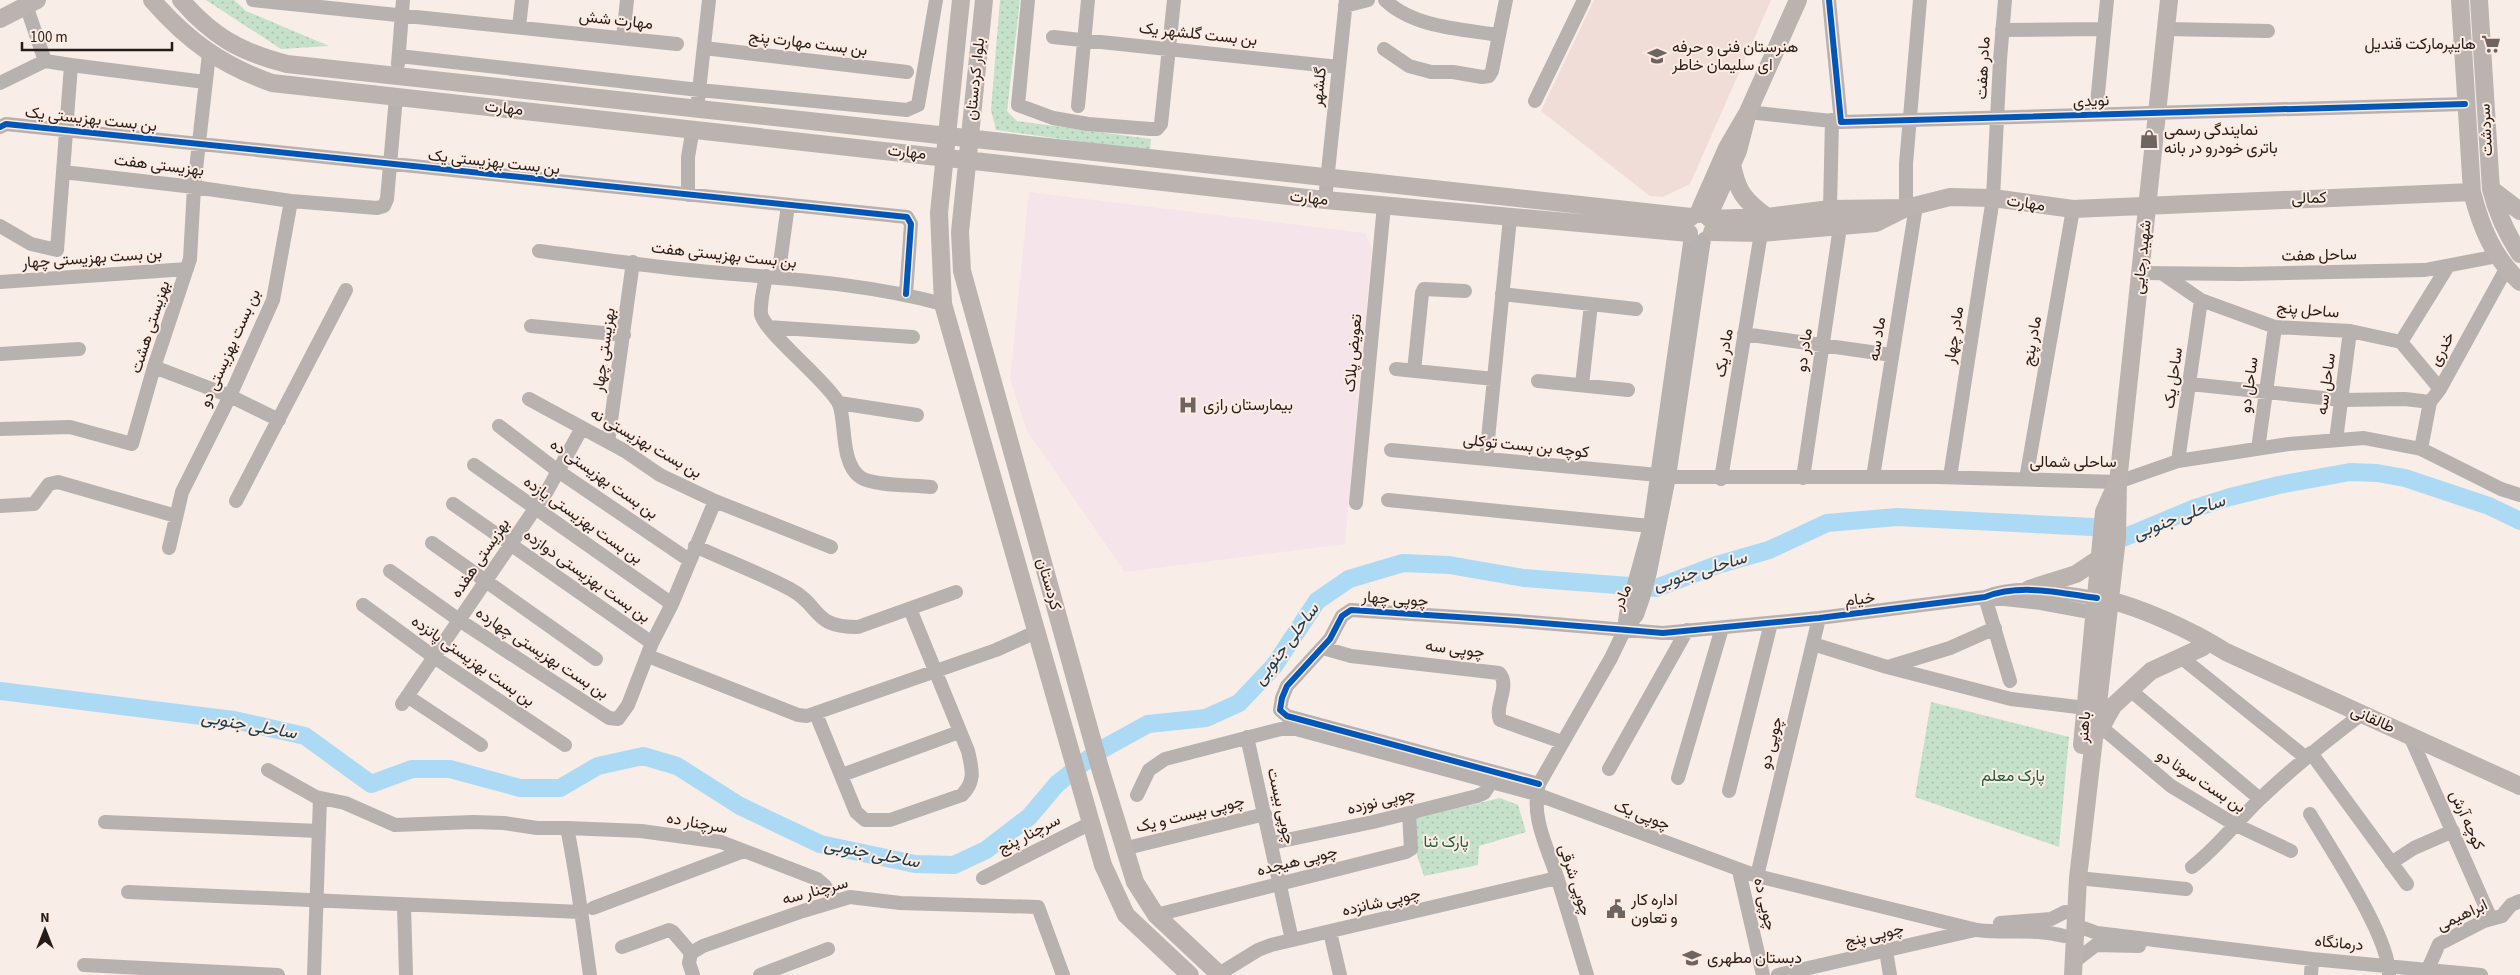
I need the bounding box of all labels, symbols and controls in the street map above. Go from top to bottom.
street label: مهارت شش [578,5,654,35]
street label: بن بست گلشهر یک [1138,17,1258,51]
scale bar [22,20,172,52]
street label: بن بست مهارت پنج [747,25,869,61]
text: 100 m [30,27,68,48]
place label: هایپرمارکت قندیل [2365,33,2476,55]
supermarket icon: هایپرمارکت قندیل [2480,33,2502,55]
place label: هنرستان فنی و حرفه ای سلیمان خاطر [1671,36,1798,76]
street label: مادر هفت [1970,36,1996,100]
street label: بلوار کردستان [960,37,990,121]
school or university icon: هنرستان فنی و حرفه ای سلیمان خاطر [1646,45,1668,67]
street label: گلشهر [1306,66,1332,109]
street label: نویدی [2072,89,2110,113]
street label: مهارت [484,95,524,121]
street label: بن بست بهزیستی یک [24,101,158,137]
street label: سردشت [2474,103,2498,157]
place label: نمایندگی رسمی باتری خودرو در بانه [2164,119,2278,159]
shop icon: نمایندگی رسمی باتری خودرو در بانه [2138,128,2160,150]
street label: مهارت [887,139,927,165]
street label: بن بست بهزیستی یک [427,144,561,180]
street label: بهزیستی هفت [113,149,205,181]
street label: مهارت [1289,185,1329,211]
street label: کمالی [2291,186,2327,210]
street label: مهارت [2005,189,2047,217]
street label: شهید رجایی [2127,219,2157,295]
street label: بن بست بهزیستی هفت [650,236,798,274]
street label: بن بست بهزیستی چهار [20,242,163,274]
street label: ساحل هفت [2281,243,2357,267]
street label: بهزیستی هشت [125,278,175,376]
street label: بن بست بهزیستی دو [194,285,266,411]
street label: ساحل پنج [2276,296,2340,324]
street label: مادر چهار [1938,305,1969,366]
street label: بهزیستی چهار [587,306,621,395]
street label: تعویض پلاک [1339,313,1367,393]
street label: مادر پنج [2017,314,2047,368]
street label: ماد سه [1863,315,1891,363]
street label: مادر یک [1709,327,1739,379]
street label: مادر دو [1790,327,1818,373]
street label: خدری [2424,328,2460,370]
street label: ساحل یک [2158,346,2188,410]
street label: ساحل سه [2311,352,2341,416]
street label: ساحل دو [2234,356,2264,414]
hospital icon: بیمارستان رازی [1177,394,1199,416]
place label: بیمارستان رازی [1203,394,1293,416]
street label: بن بست بهزیستی نه [586,402,706,484]
street label: کوچه بن بست توکلی [1462,428,1590,464]
street label: بن بست بهزیستی ده [545,433,663,525]
street label: ساحلی شمالی [2029,451,2117,473]
street label: بن بست بهزیستی یازده [519,471,647,569]
water label: ساحلی جنوبی [2129,488,2229,546]
street label: بهزیستی هفده [445,514,515,602]
street label: بن بست بهزیستی دوازده [519,524,655,628]
water label: ساحلی جنوبی [1650,545,1751,597]
street label: کردستان [1031,555,1067,613]
street label: مادر [1606,581,1637,614]
street label: چوپی چهار [1360,586,1429,612]
street label: خیام [1844,586,1877,612]
water label: ساحلی جنوبی [1247,597,1326,690]
street label: بن بست بهزیستی چهارده [471,602,613,704]
street label: بن بست بهزیستی پانزده [407,610,539,712]
street label: چوپی سه [1424,634,1486,664]
street label: طالقانی [2347,700,2399,738]
water label: ساحلی جنوبی [199,704,300,746]
street label: باهنر [2072,710,2096,745]
street label: چوپی دو [1754,714,1788,772]
street label: بن بست سونا دو [2152,744,2250,818]
park label: پارک معلم [1981,765,2045,787]
street label: چوپی بیست [1262,766,1300,846]
street label: چوپی نوزده [1345,782,1418,820]
street label: کوچه آرش [2444,787,2490,853]
street label: چوپی بیست و یک [1133,790,1247,838]
street label: چوپی یک [1611,794,1674,836]
street label: سرچنار ده [665,807,729,839]
street label: سرچنار پنج [994,809,1064,859]
water label: ساحلی جنوبی [822,831,923,875]
park label: پارک ثنا [1423,831,1469,853]
street label: چوپی هیجده [1254,840,1340,882]
street label: چوپی شرقی [1553,841,1597,919]
street label: سرچنار سه [780,872,850,910]
street label: چوپی ده [1748,875,1782,933]
street label: چوپی شانزده [1340,882,1423,922]
place label: اداره کار و تعاون [1630,889,1678,929]
street label: ابراهیمی [2433,894,2491,936]
public building icon: اداره کار و تعاون [1605,898,1627,920]
north arrow [20,905,70,955]
text: N [40,908,50,928]
street label: چوپی پنج [1842,917,1906,952]
street label: درمانگاه [2314,930,2364,956]
school or university icon: دبستان مطهری [1681,947,1703,969]
place label: دبستان مطهری [1707,947,1802,969]

